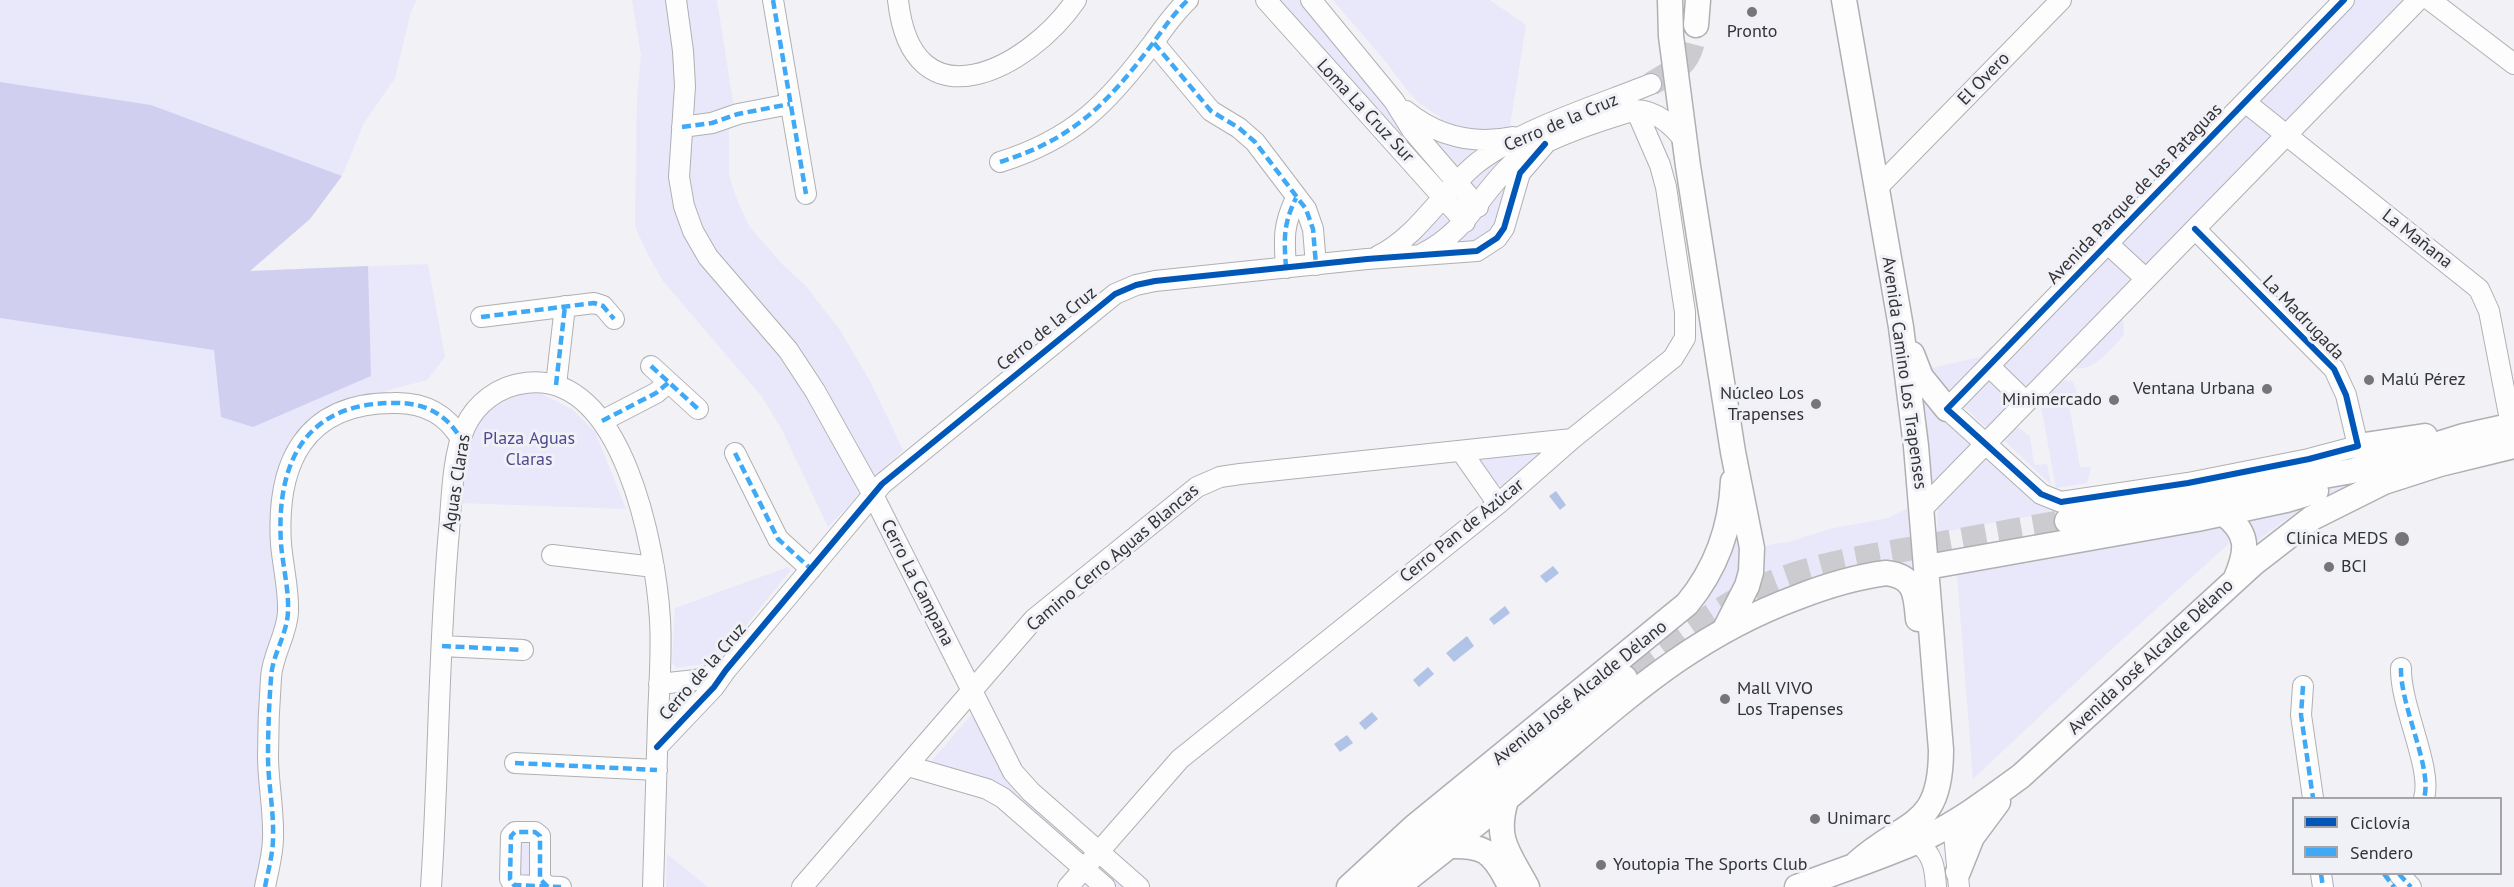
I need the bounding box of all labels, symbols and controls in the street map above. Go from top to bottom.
marker: Pronto [1745,5,1759,19]
place label: Pronto [1727,21,1777,43]
street label: El Overo [1954,48,2014,110]
street label: Loma La Cruz Sur [1312,55,1418,167]
street label: Cerro de la Cruz [1501,89,1621,157]
street label: Avenida Parque de las Pataguas [2043,99,2227,289]
street label: La Mañana [2377,205,2457,273]
street label: Avenida Camino Los Trapenses [1877,255,1931,491]
street label: La Madrugada [2258,271,2348,365]
street label: Cerro de la Cruz [993,282,1101,376]
place label: Malú Pérez [2381,369,2466,391]
marker: Malú Pérez [2362,373,2376,387]
place label: Ventana Urbana [2133,378,2255,400]
marker: Ventana Urbana [2260,382,2274,396]
place label: Núcleo Los Trapenses [1720,383,1804,426]
place label: Minimercado [2002,389,2102,411]
marker: Minimercado [2107,393,2121,407]
marker: Núcleo Los Trapenses [1809,397,1823,411]
park label: Plaza Aguas Claras [483,428,575,470]
street label: Aguas Claras [439,433,475,533]
street label: Cerro Pan de Azúcar [1396,474,1528,588]
street label: Camino Cerro Aguas Blancas [1022,480,1204,636]
street label: Cerro La Campana [876,516,958,650]
place label: Clínica MEDS [2286,528,2388,550]
marker: Clínica MEDS [2393,530,2411,548]
place label: BCI [2341,556,2367,578]
marker: BCI [2322,560,2336,574]
street label: Avenida José Alcalde Délano [2064,575,2238,739]
street label: Avenida José Alcalde Délano [1488,616,1672,770]
street label: Cerro de la Cruz [655,619,751,725]
place label: Mall VIVO Los Trapenses [1737,678,1843,720]
marker: Mall VIVO Los Trapenses [1718,692,1732,706]
legend [2292,797,2502,875]
place label: Unimarc [1827,808,1891,830]
text: Ciclovía [2350,811,2410,834]
marker: Unimarc [1808,812,1822,826]
text: Sendero [2350,841,2413,864]
place label: Youtopia The Sports Club [1613,854,1808,876]
marker: Youtopia The Sports Club [1594,858,1608,872]

